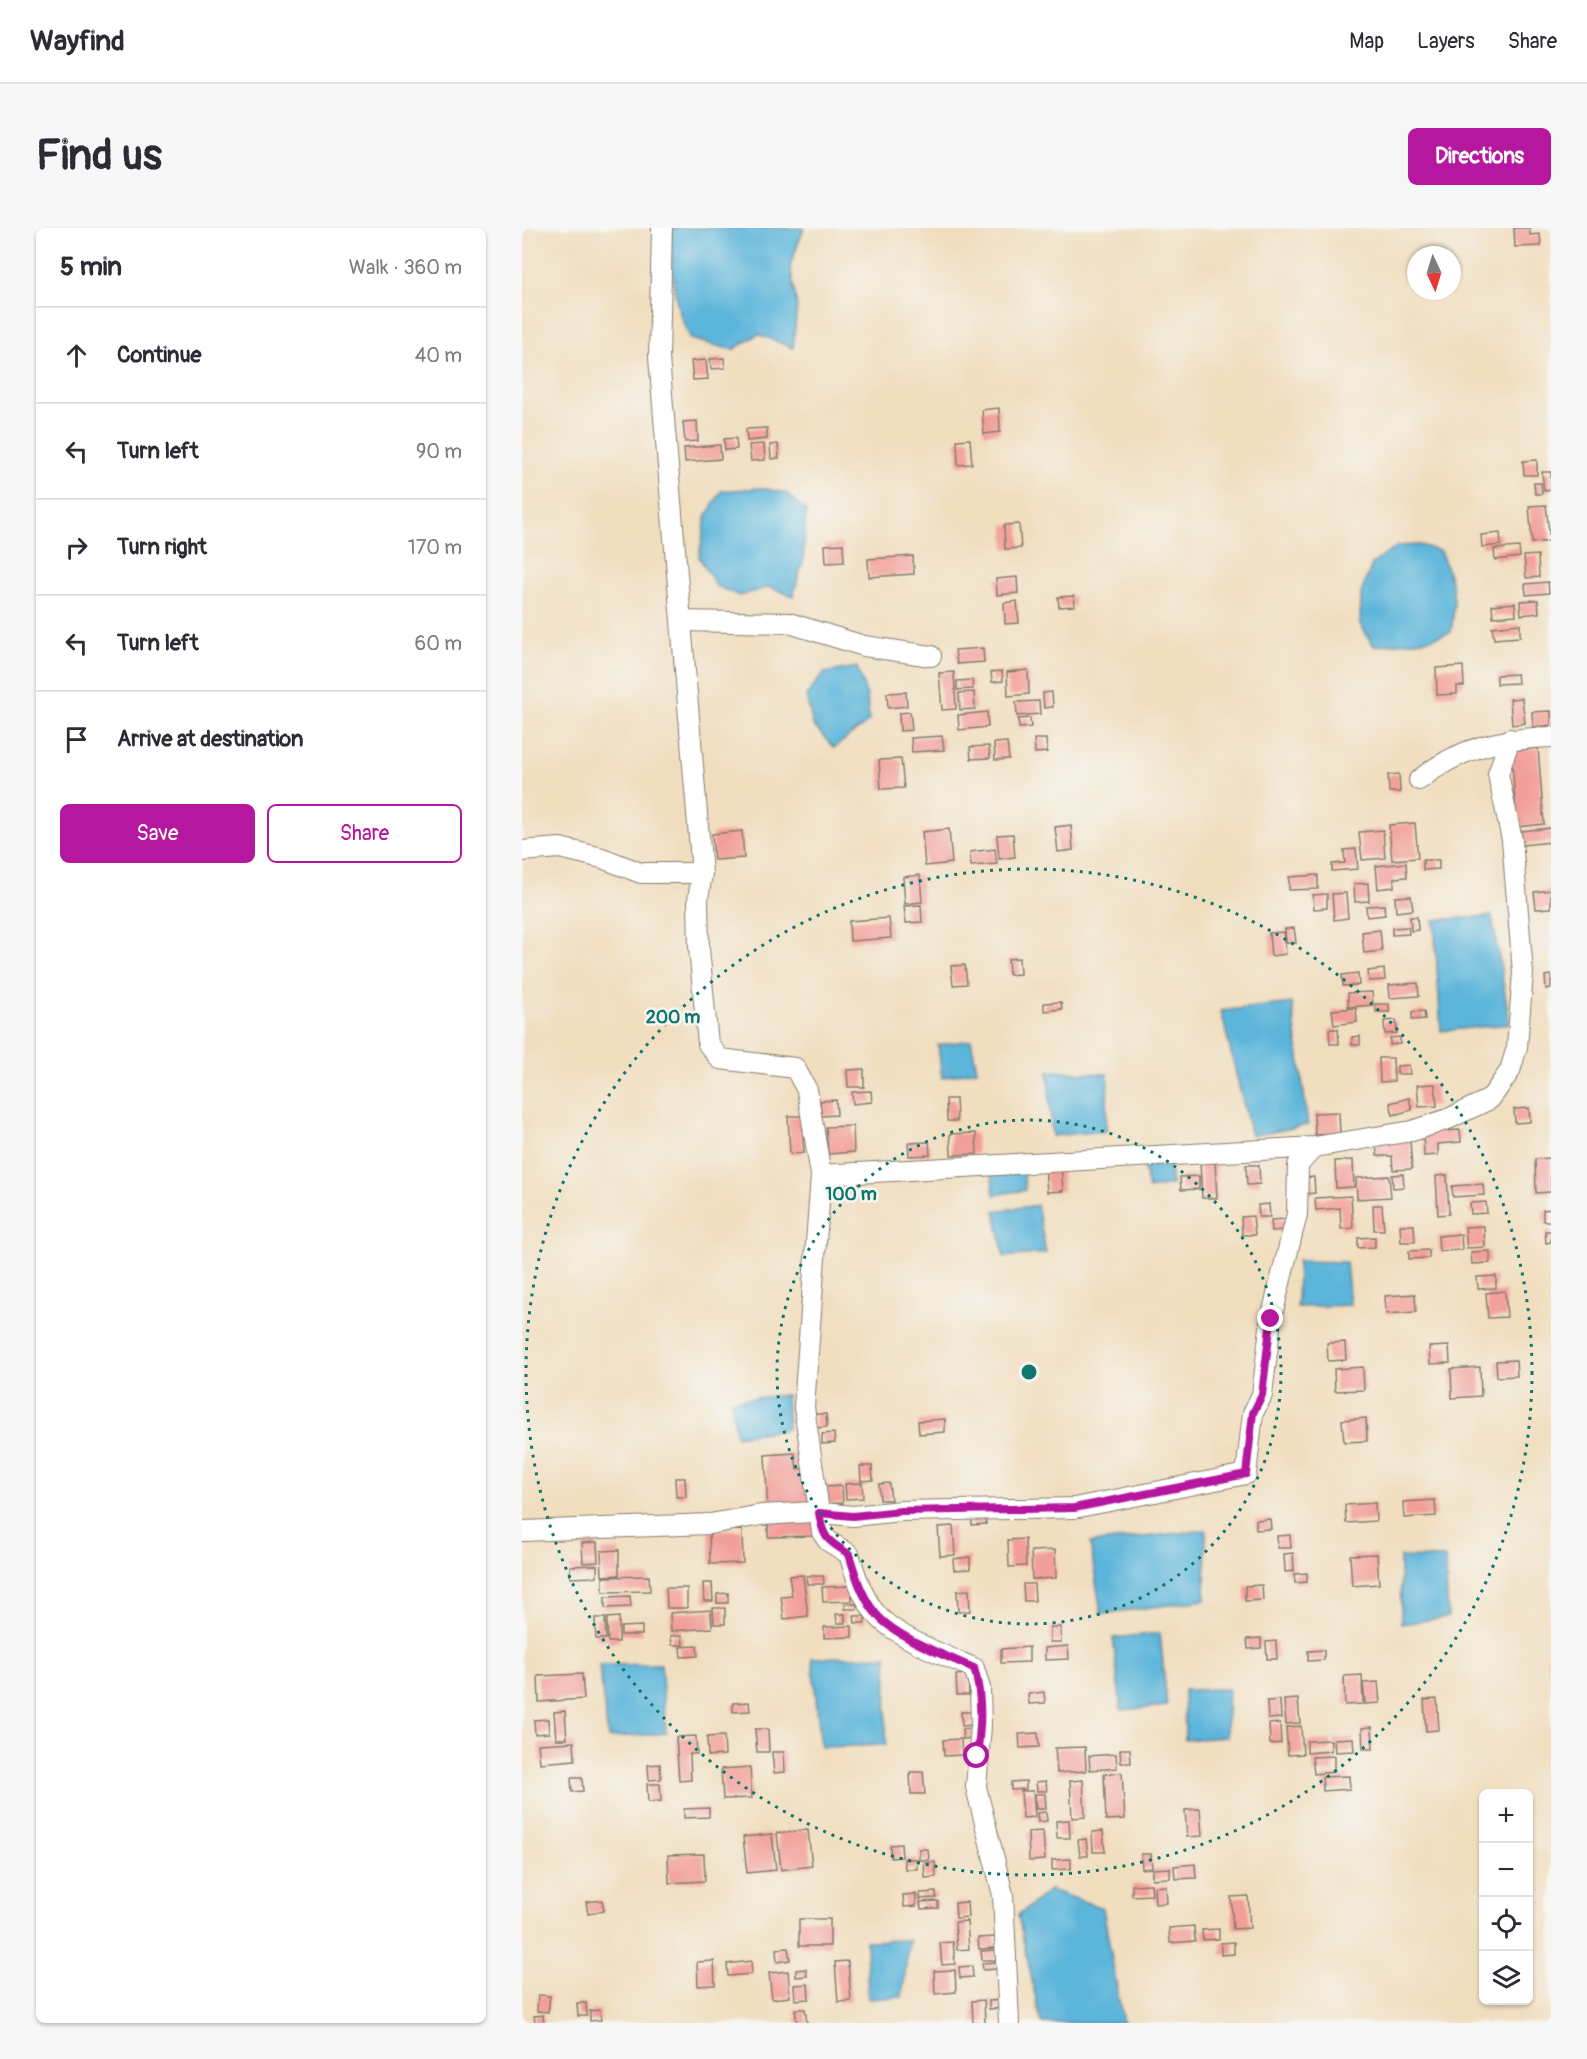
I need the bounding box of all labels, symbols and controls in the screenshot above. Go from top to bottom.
text: Wayfind [30,24,125,59]
text: Map [1349,28,1384,55]
text: Layers [1417,28,1475,55]
text: Share [1508,28,1557,55]
button: Directions [1408,128,1551,185]
text: Find us [36,130,162,182]
north arrow [1407,246,1461,300]
text: 5 min [60,251,122,283]
text: Walk · 360 m [349,255,462,280]
icon: ahead [60,339,93,372]
text: Continue [117,341,201,369]
text: 40 m [415,343,462,368]
icon: left [60,435,93,468]
text: Turn left [117,437,199,465]
text: 90 m [416,439,462,464]
icon: right [60,531,93,564]
text: Turn right [117,533,207,561]
text: 170 m [408,535,462,560]
icon: left [60,627,93,660]
text: Turn left [117,629,199,657]
text: 60 m [415,631,462,656]
icon: arrive [60,723,93,756]
text: Arrive at destination [117,725,303,753]
button: Save [60,804,255,863]
button: Share [267,804,462,863]
text: 200 m [646,1006,700,1029]
text: 100 m [825,1183,877,1206]
route end [1257,1305,1283,1331]
centre of rings [1019,1362,1039,1382]
route start [963,1742,989,1768]
map controls [1479,1789,1533,2005]
button: + [1479,1789,1533,1843]
button: − [1479,1843,1533,1897]
button: locate [1479,1897,1533,1951]
button: layers [1479,1951,1533,2005]

